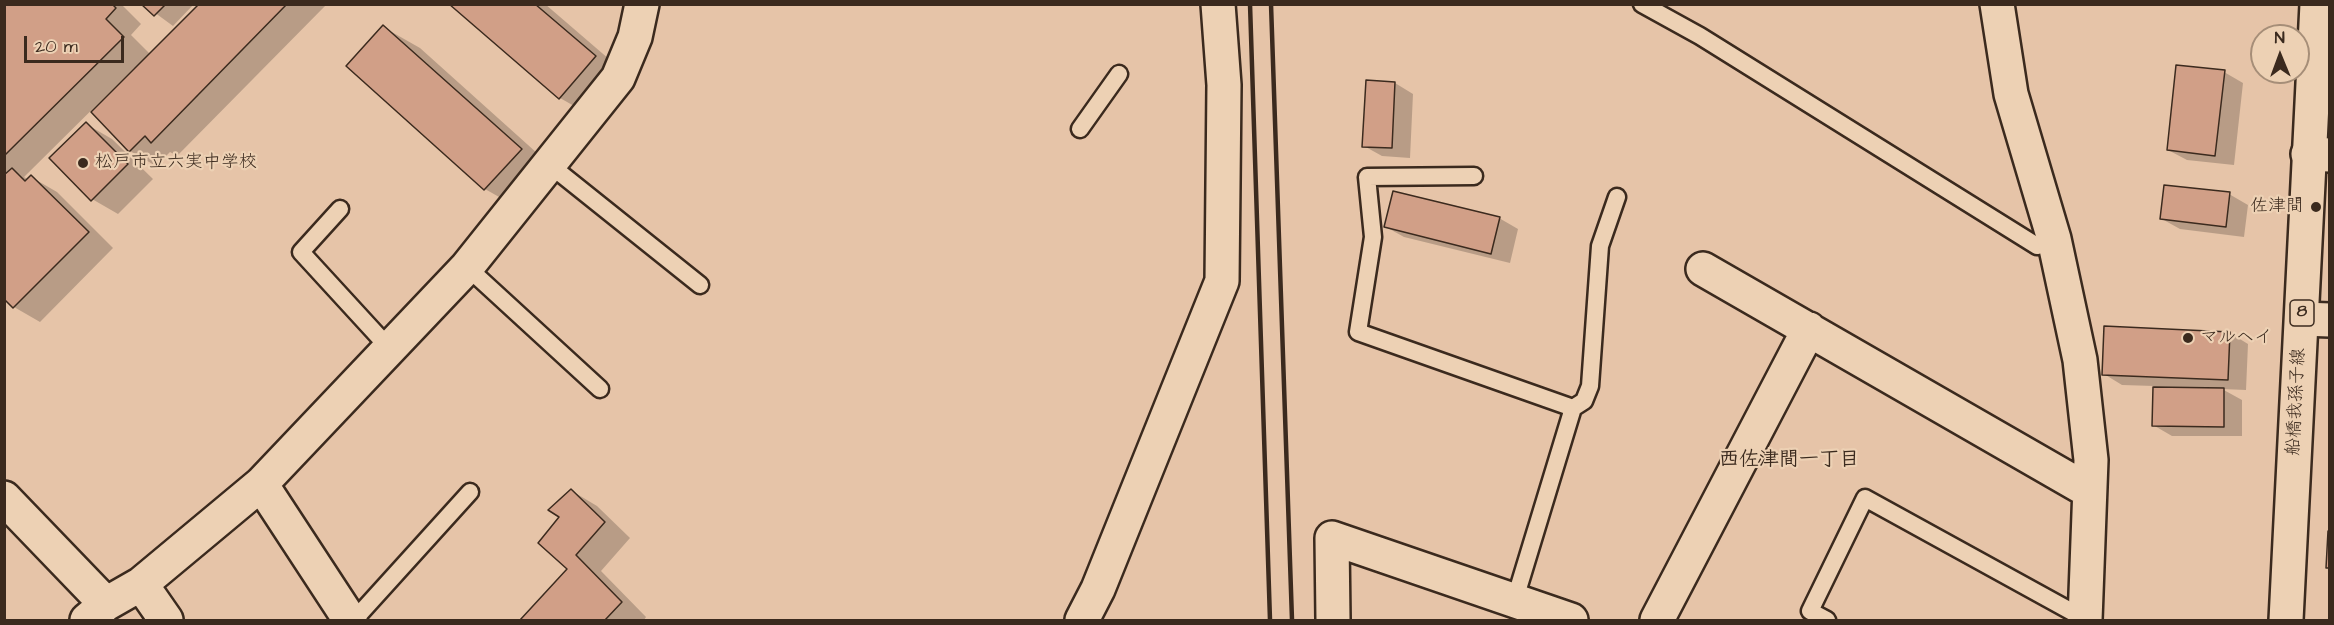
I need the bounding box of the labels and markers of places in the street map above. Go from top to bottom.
place label: 松戸市立六実中学校 [95,152,257,174]
marker: 松戸市立六実中学校 [76,156,90,170]
place label: 佐津間 [2250,196,2304,218]
marker: 佐津間 [2309,200,2323,214]
place label: マルヘイ [2200,327,2272,349]
marker: マルヘイ [2181,331,2195,345]

